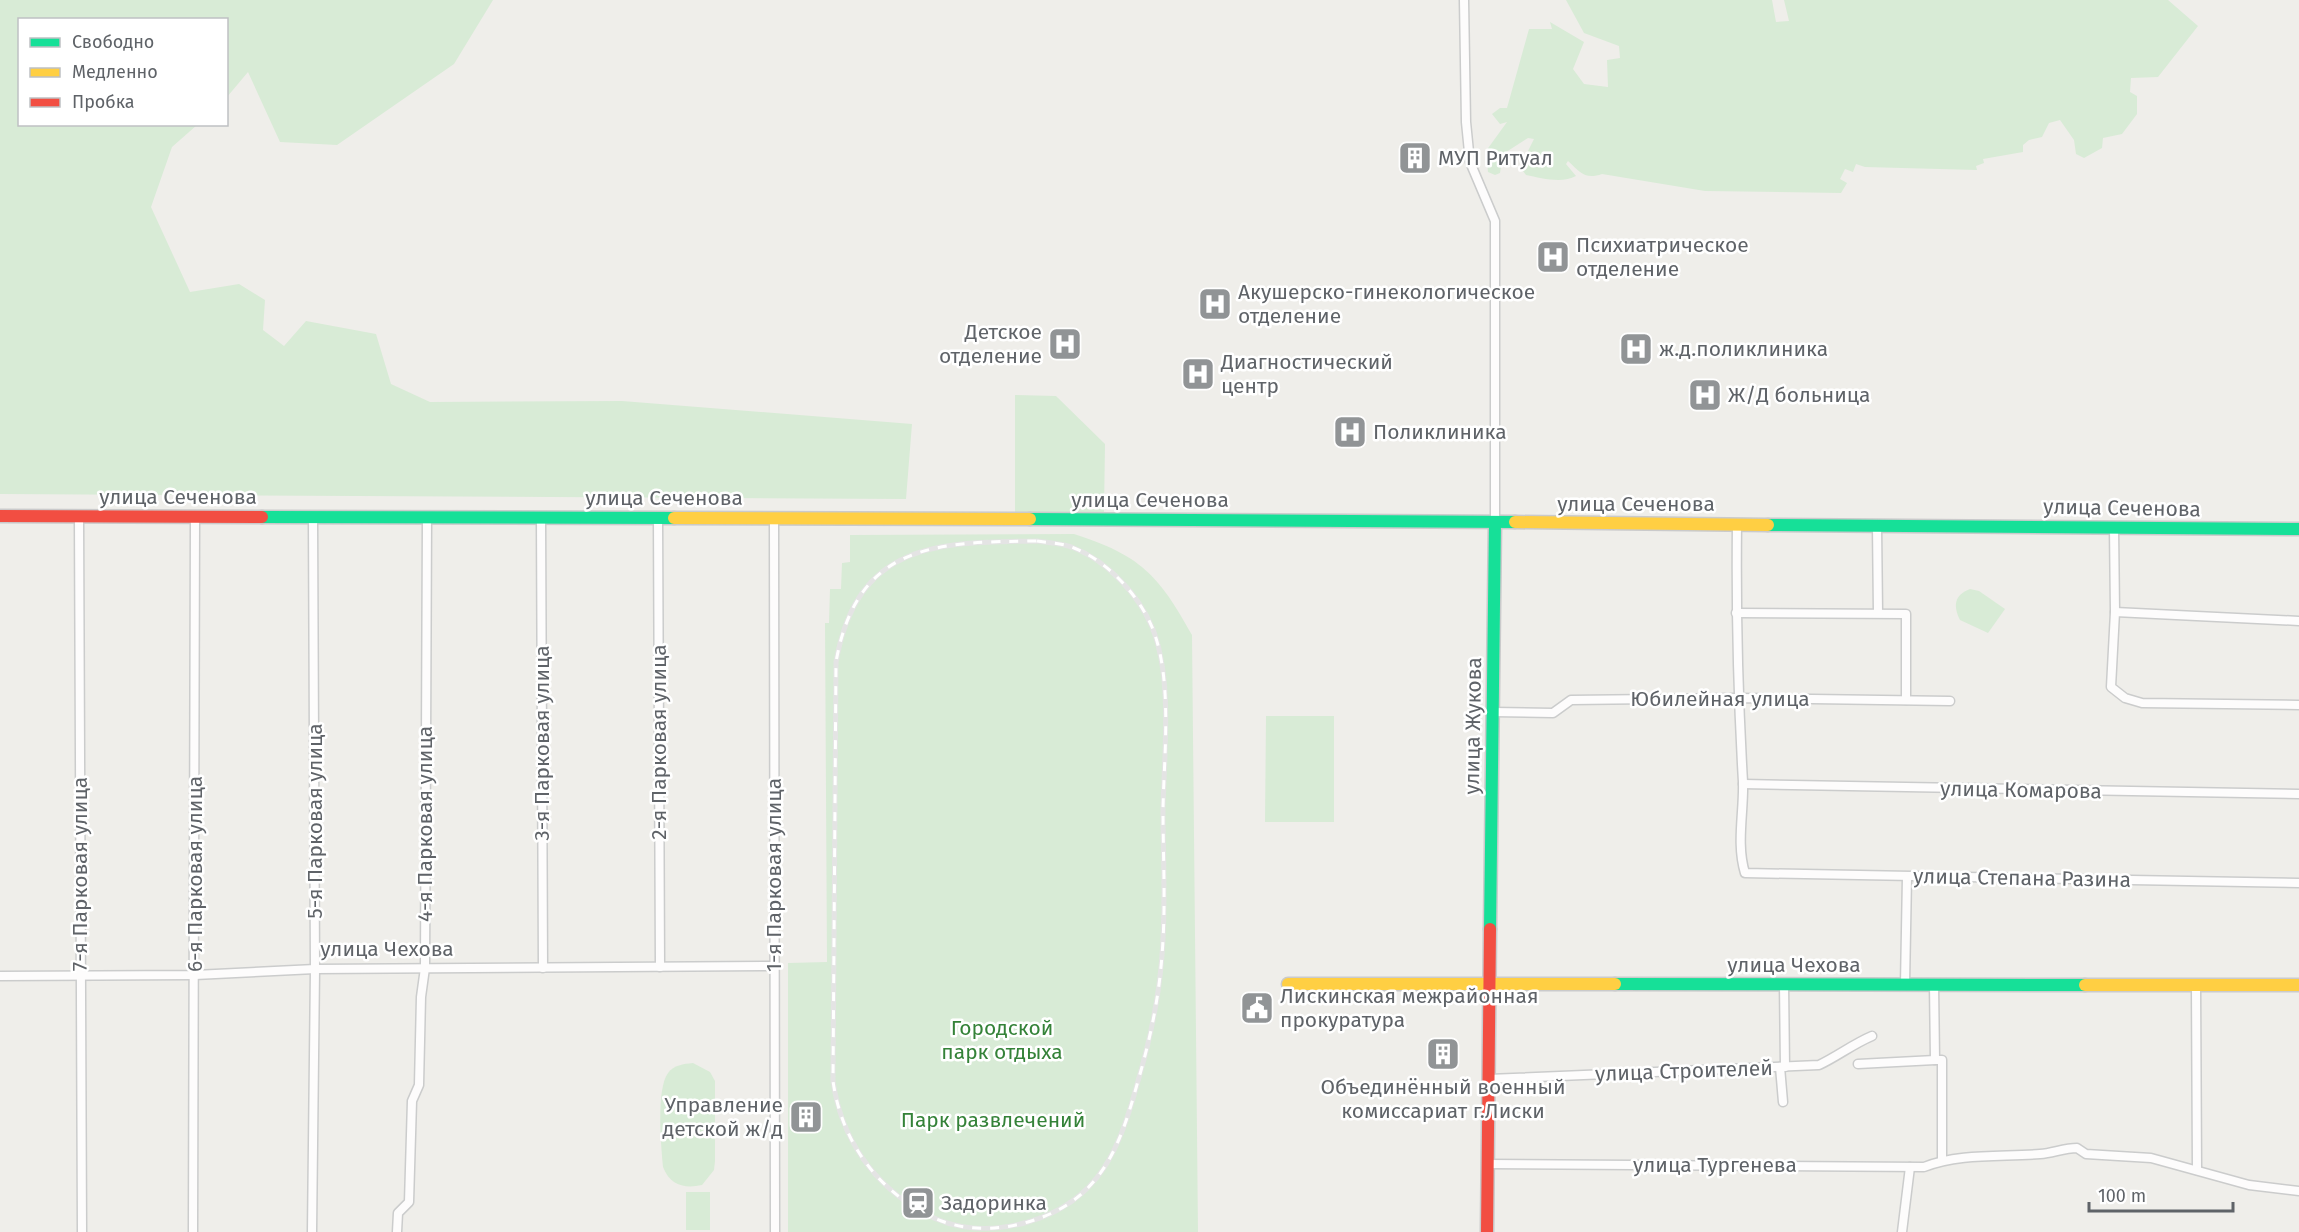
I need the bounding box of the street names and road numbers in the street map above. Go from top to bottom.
street label: улица Сеченова [99,484,257,510]
street label: улица Сеченова [585,485,743,511]
street label: улица Сеченова [1071,487,1229,513]
street label: улица Сеченова [1557,491,1715,517]
street label: улица Сеченова [2043,494,2201,522]
street label: 2-я Парковая улица [646,644,672,840]
street label: 3-я Парковая улица [529,645,555,841]
street label: улица Жукова [1459,657,1487,795]
street label: Юбилейная улица [1630,686,1810,712]
street label: 5-я Парковая улица [302,723,328,919]
street label: 4-я Парковая улица [412,726,438,922]
street label: 6-я Парковая улица [182,776,208,972]
street label: улица Комарова [1940,776,2102,804]
street label: 7-я Парковая улица [67,777,93,971]
street label: 1-я Парковая улица [761,778,787,972]
street label: улица Степана Разина [1913,863,2131,893]
street label: улица Чехова [320,936,454,962]
street label: улица Чехова [1727,952,1861,978]
street label: улица Строителей [1595,1055,1773,1087]
street label: улица Тургенева [1633,1152,1797,1178]

